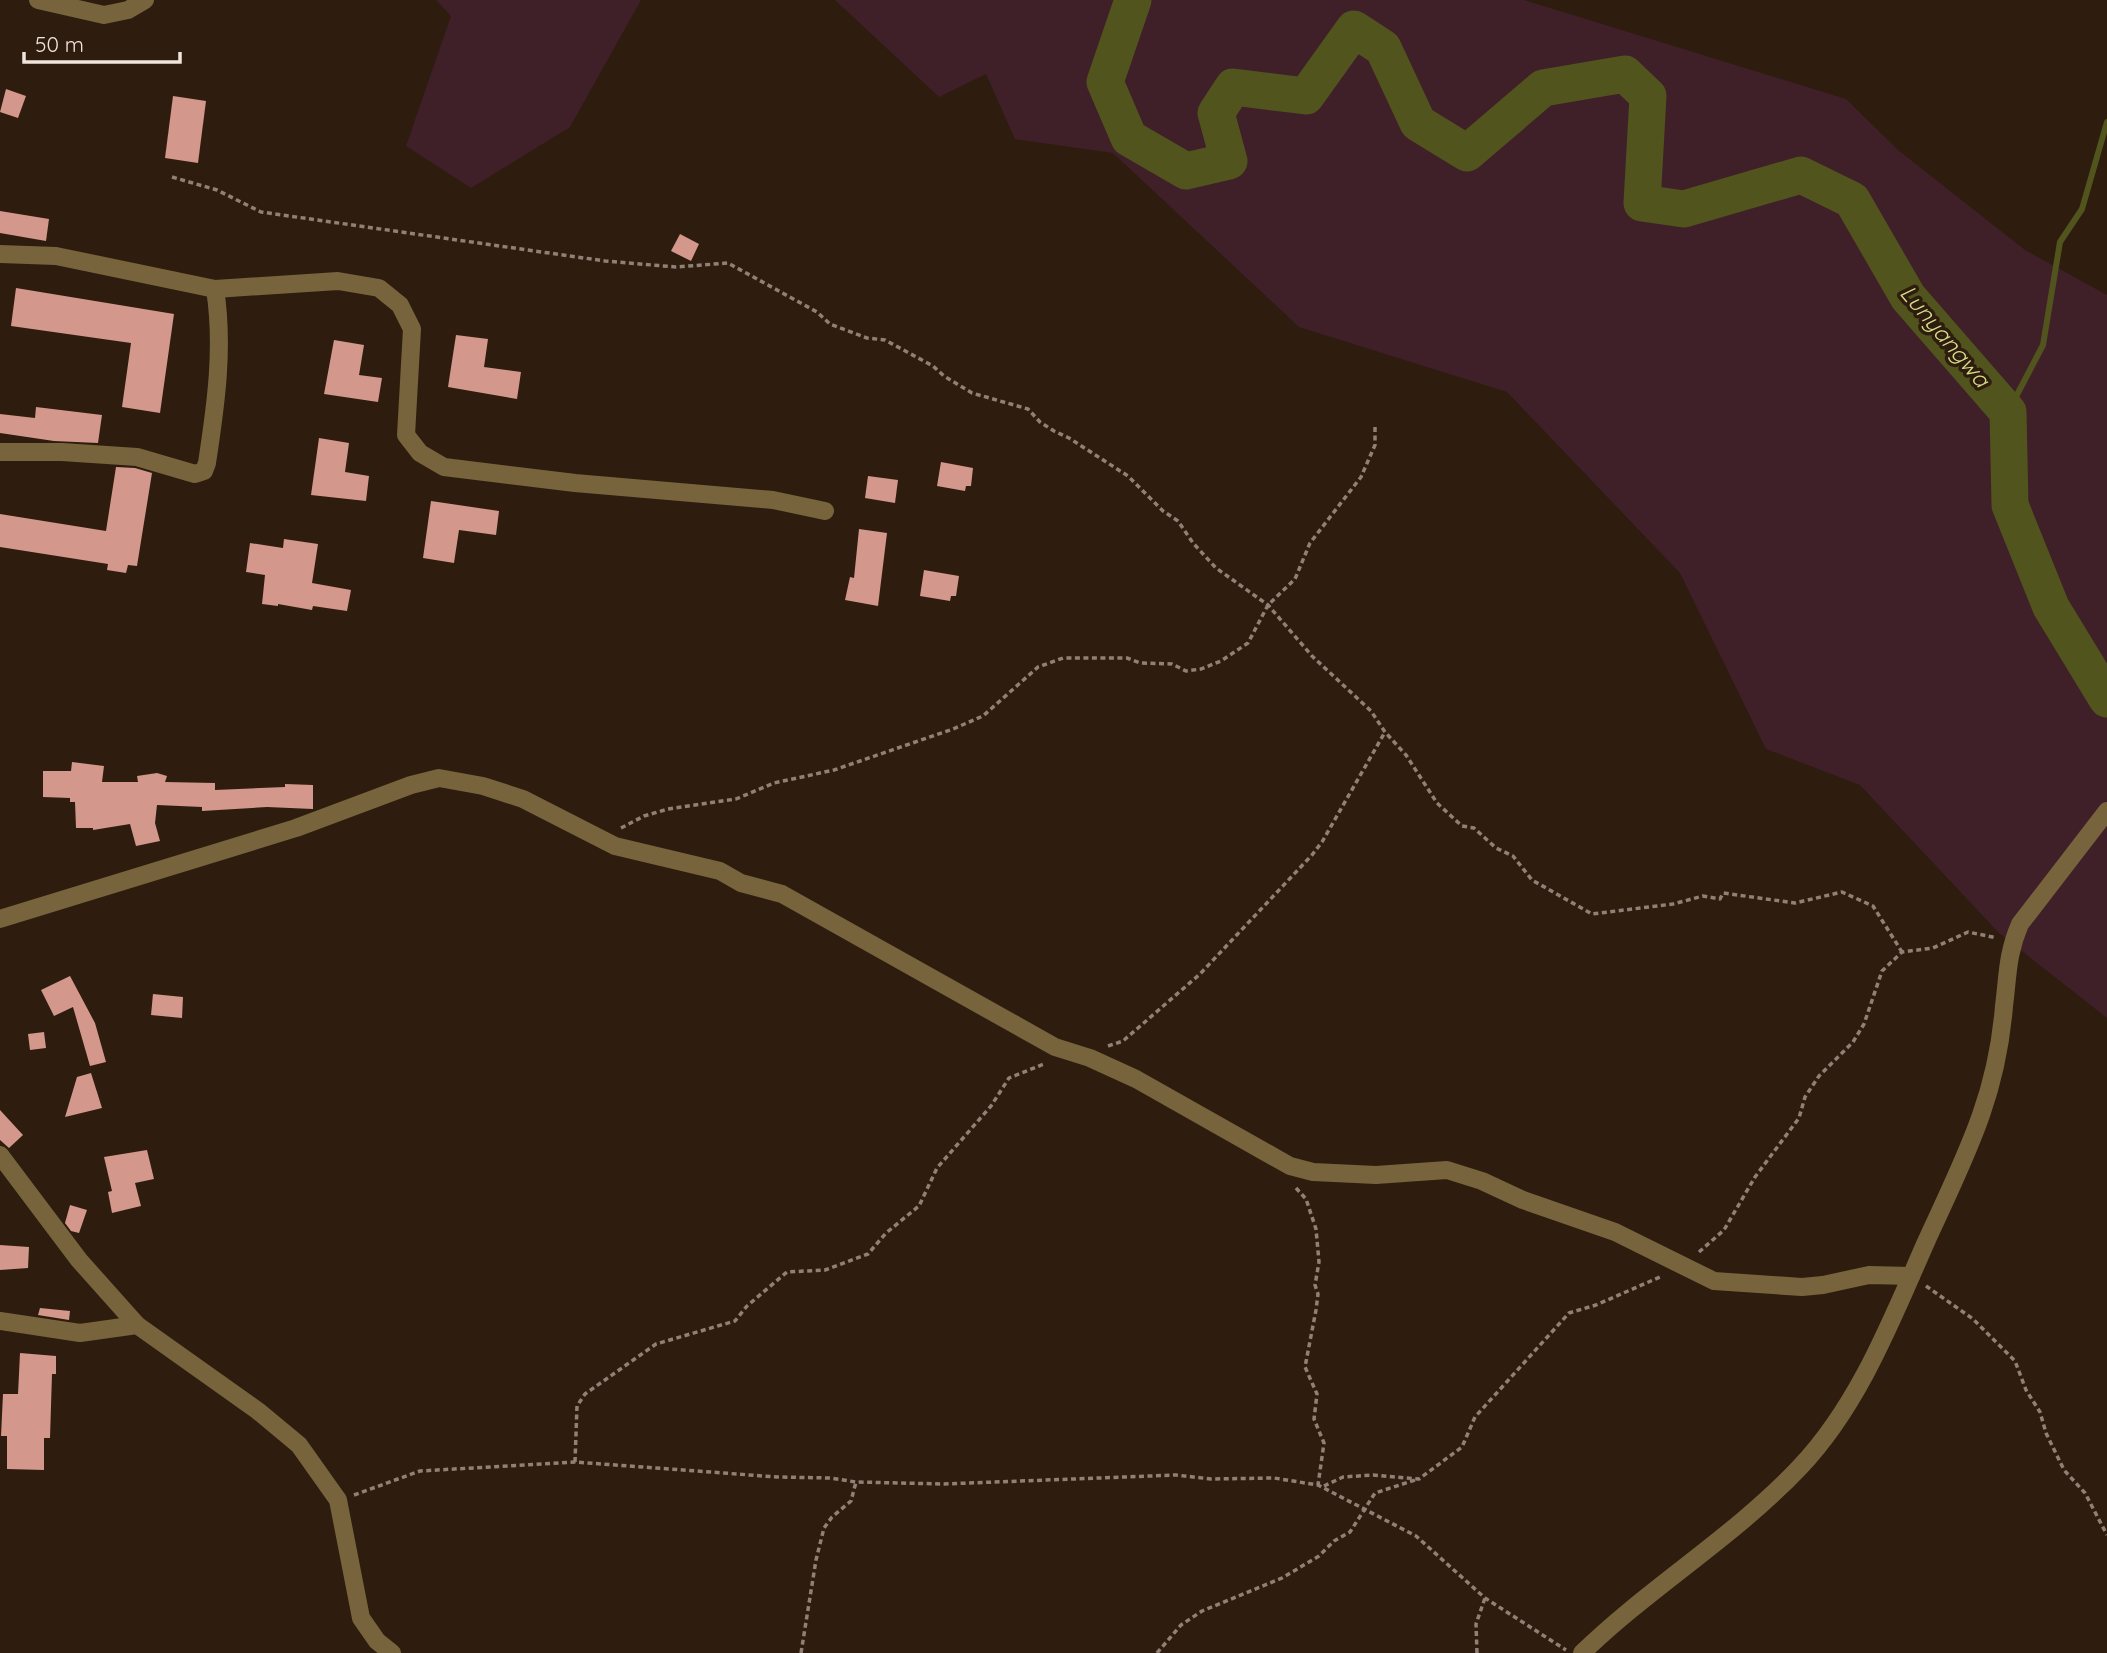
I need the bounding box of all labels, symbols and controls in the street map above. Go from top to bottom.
scale bar [24,21,180,65]
text: 50 m [35,31,84,57]
water label: Lunyangwa [1894,279,1997,393]

